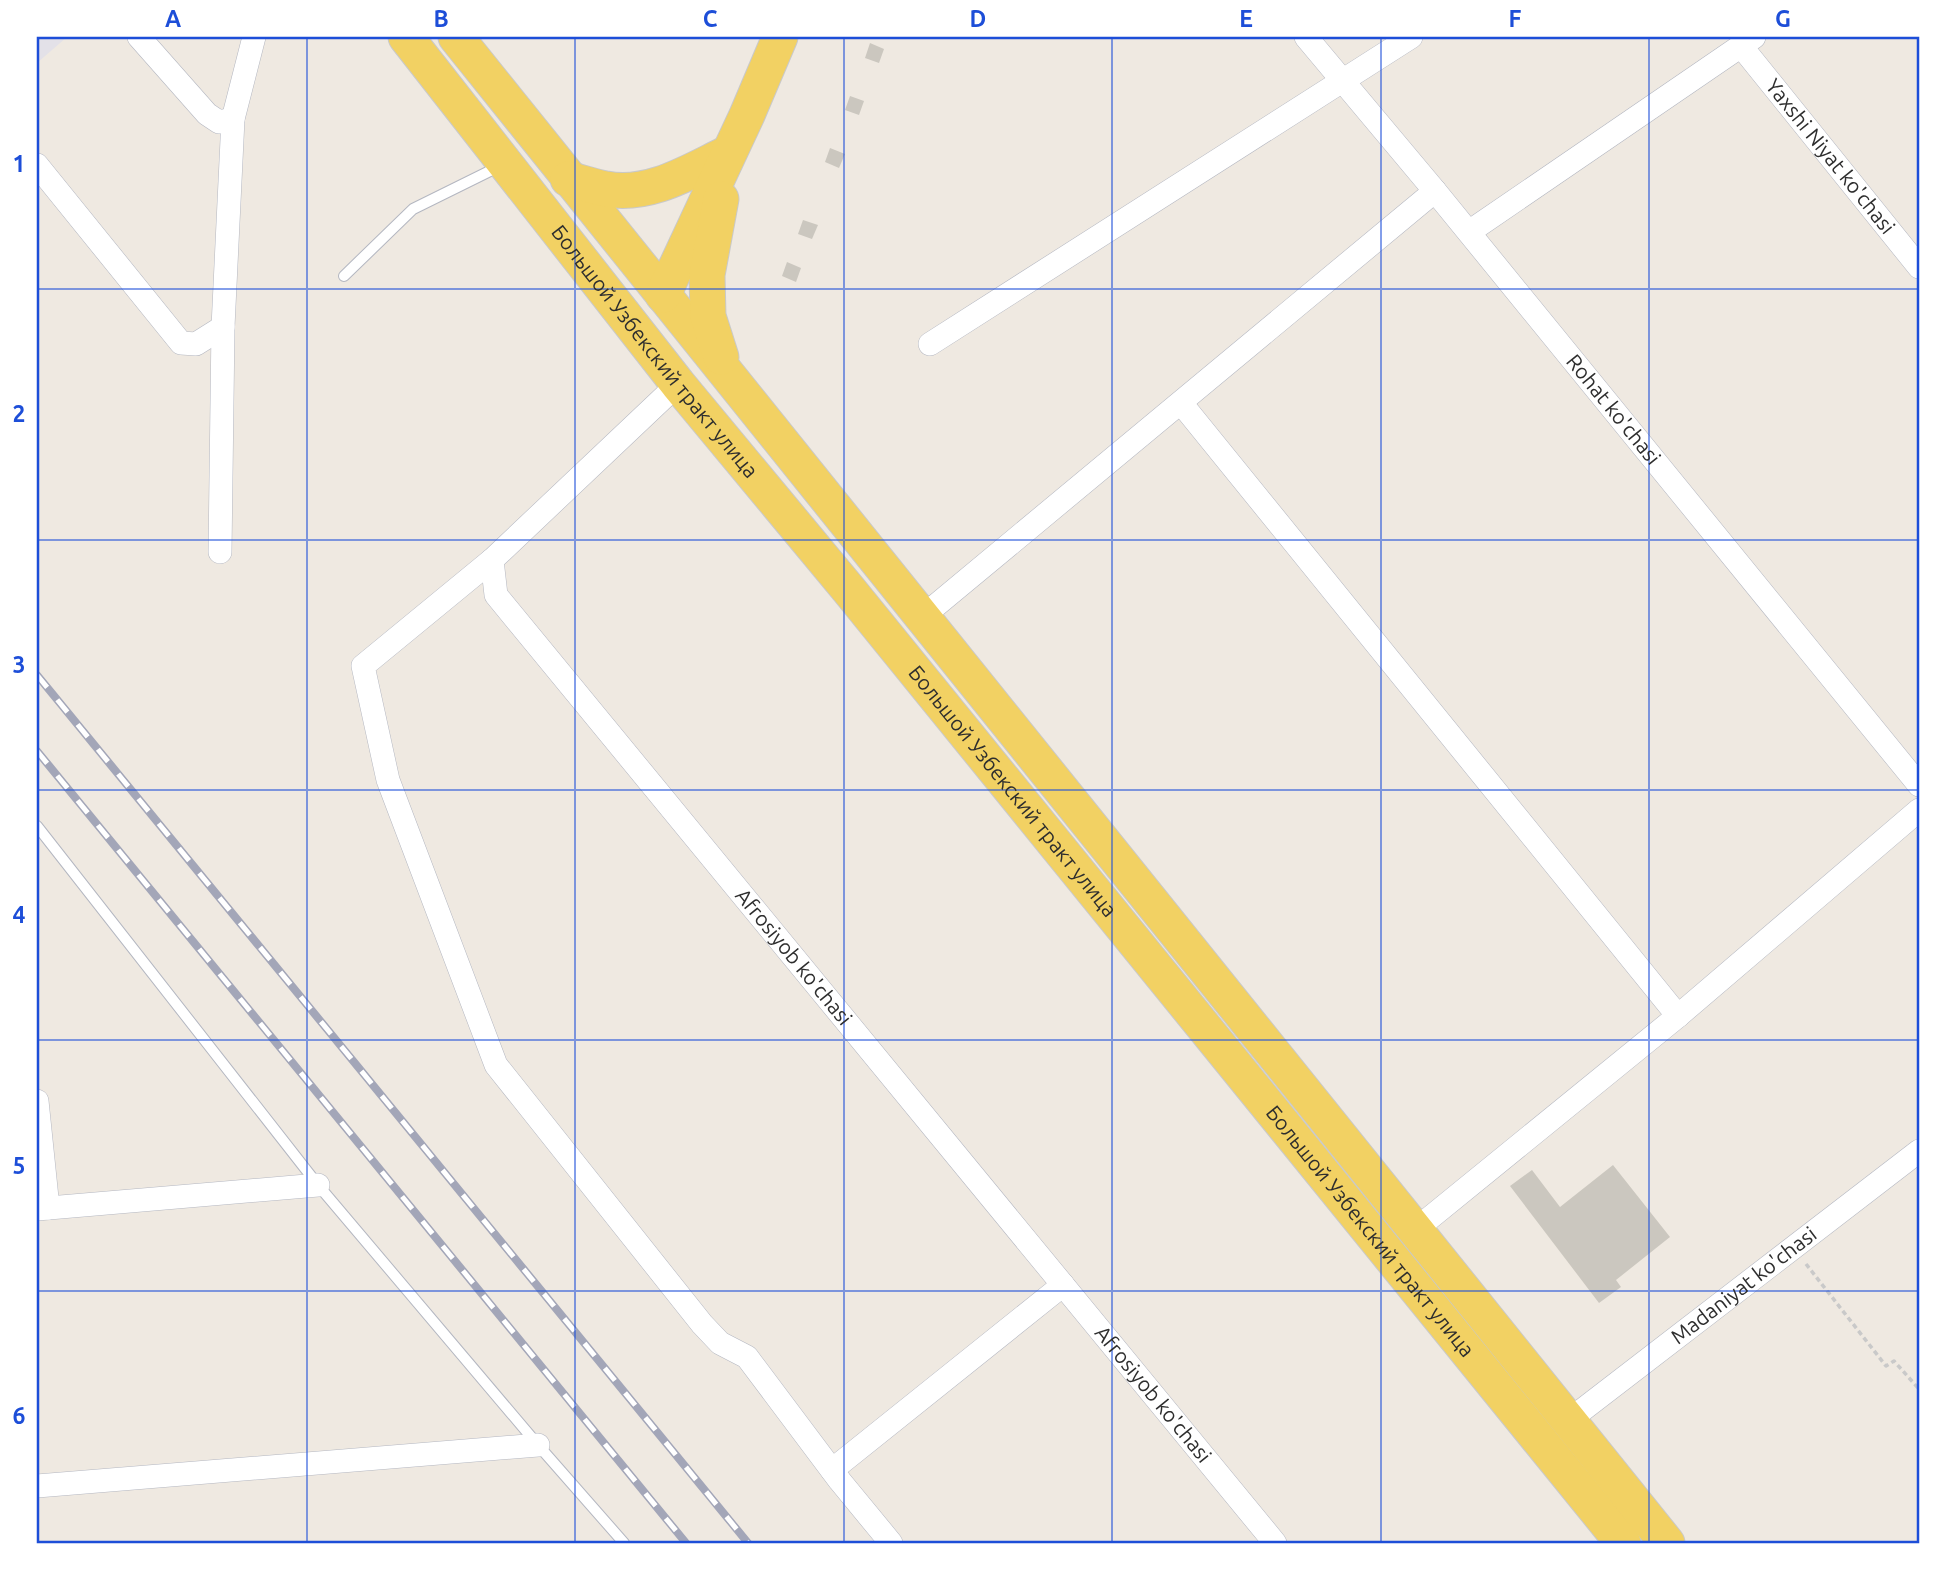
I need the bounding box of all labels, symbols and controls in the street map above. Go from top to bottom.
text: A [165,6,181,31]
text: B [433,6,449,31]
text: C [703,6,718,31]
text: D [970,6,986,31]
text: E [1239,6,1253,31]
text: F [1509,6,1522,31]
text: G [1775,6,1791,31]
street label: Yaxshi Niyat ko'chasi [1761,74,1900,238]
text: 1 [13,151,25,176]
street label: Большой Узбекский тракт улица [547,220,764,482]
street label: Rohat ko'chasi [1562,349,1666,469]
text: 2 [13,401,25,426]
text: 3 [13,652,25,677]
street label: Большой Узбекский тракт улица [904,660,1122,921]
street label: Afrosiyob ko'chasi [731,883,857,1030]
text: 4 [13,902,26,927]
street label: Большой Узбекский тракт улица [1262,1100,1480,1361]
text: 5 [13,1153,25,1178]
street label: Madaniyat ko'chasi [1666,1221,1821,1348]
street label: Afrosiyob ko'chasi [1091,1321,1217,1467]
text: 6 [13,1403,26,1428]

